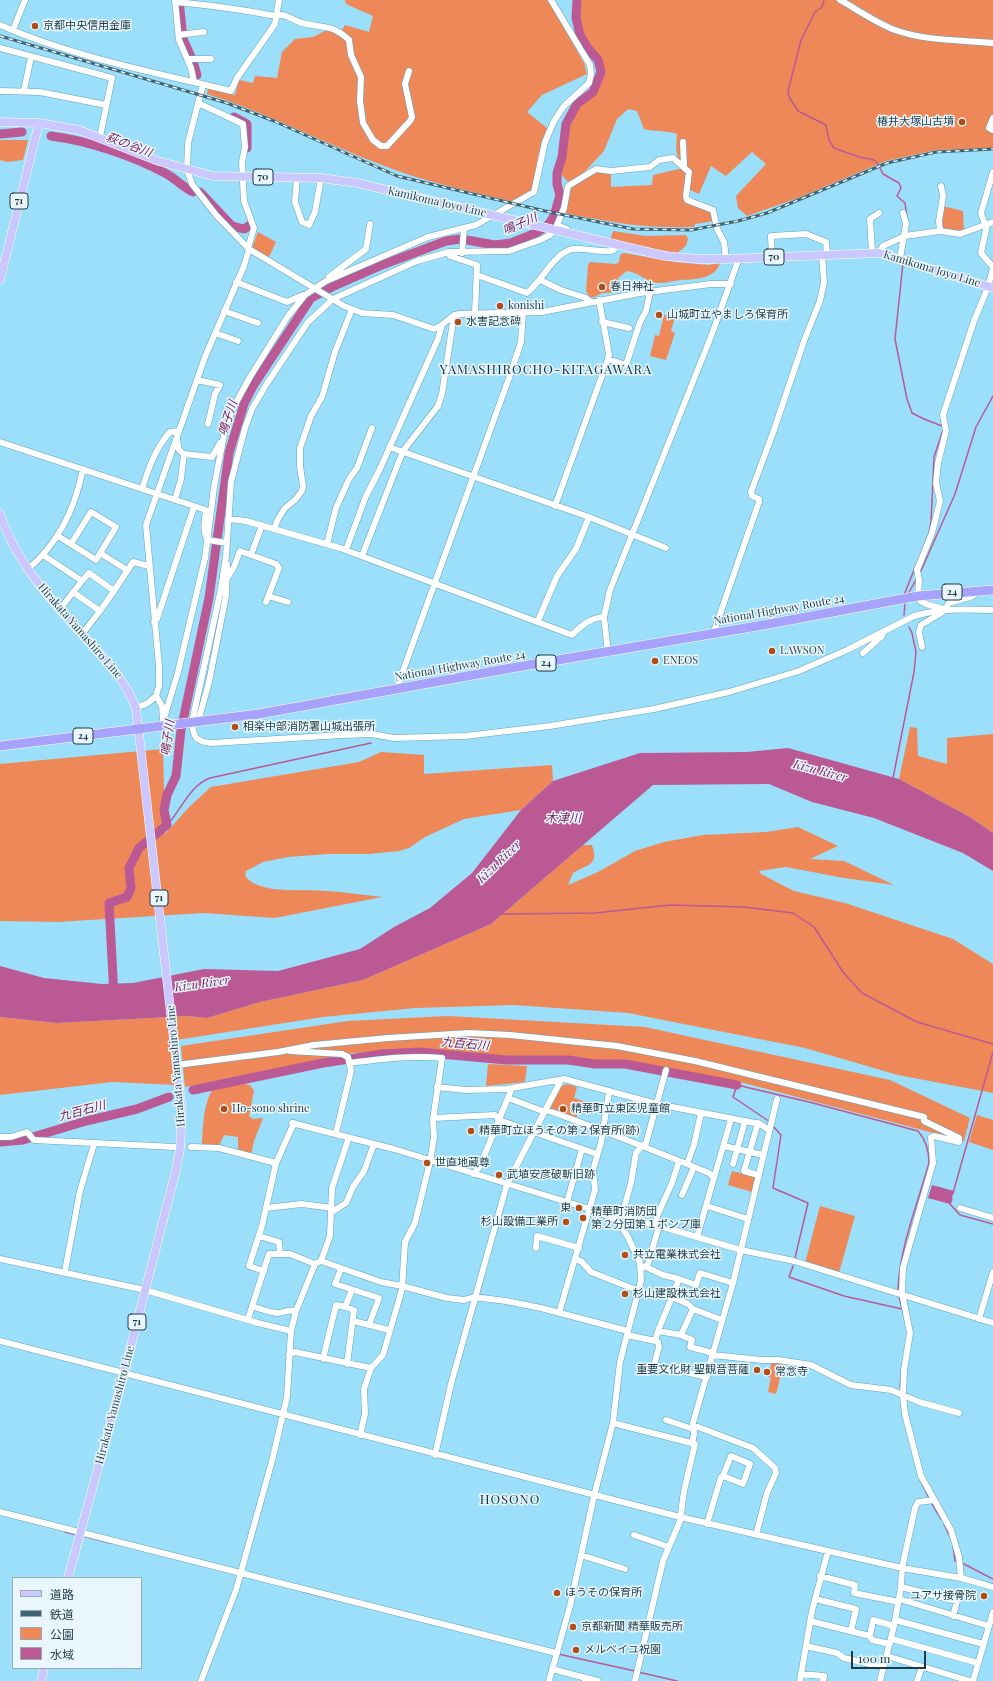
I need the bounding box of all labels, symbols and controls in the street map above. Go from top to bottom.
place label: 京都中央信用金庫 [43,19,131,33]
marker: 京都中央信用金庫 [30,21,40,31]
place label: 椿井大塚山古墳 [877,115,954,129]
marker: 椿井大塚山古墳 [957,117,967,127]
water label: 萩の谷川 [104,130,154,160]
road number: 70 [253,169,273,185]
street label: Kamikoma Joyo Line [386,184,488,220]
road number: 71 [10,193,28,209]
water label: 鳴子川 [501,210,539,238]
street label: Kamikoma Joyo Line [882,248,982,290]
road number: 70 [764,249,784,265]
place label: 春日神社 [610,280,654,294]
marker: 春日神社 [597,282,607,292]
place label: konishi [508,299,544,313]
marker: konishi [495,301,505,311]
place label: 山城町立やましろ保育所 [667,308,788,322]
marker: 山城町立やましろ保育所 [654,310,664,320]
place label: 水害記念碑 [466,315,521,329]
marker: 水害記念碑 [453,317,463,327]
district label: YAMASHIROCHO-KITAGAWARA [440,362,652,378]
water label: 鳴子川 [216,399,240,437]
street label: Hirakata Yamashiro Line [35,581,125,681]
road number: 24 [942,584,962,600]
street label: National Highway Route 24 [713,592,845,628]
place label: LAWSON [780,644,825,658]
marker: LAWSON [767,646,777,656]
street label: National Highway Route 24 [394,648,526,684]
place label: ENEOS [663,654,698,668]
road number: 24 [536,655,556,671]
marker: ENEOS [650,656,660,666]
water label: 鳴子川 [158,719,178,757]
place label: 相楽中部消防署山城出張所 [243,720,375,734]
marker: 相楽中部消防署山城出張所 [230,722,240,732]
road number: 24 [73,728,93,744]
water label: Kizu River [792,757,848,785]
water label: 木津川 [545,811,581,825]
water label: Kizu River [474,838,524,886]
road number: 71 [150,890,168,906]
water label: Kizu River [174,973,230,995]
street label: Hirakata Yamashiro Line [164,1005,188,1127]
water label: 九百石川 [440,1035,490,1053]
water label: 九百石川 [57,1098,107,1124]
place label: Ho-sono shrine [232,1102,310,1116]
place label: 精華町立東区児童館 [571,1102,670,1116]
marker: Ho-sono shrine [219,1104,229,1114]
marker: 精華町立東区児童館 [558,1104,568,1114]
place label: 精華町立ほうその第２保育所(跡) [479,1124,639,1138]
marker: 精華町立ほうその第２保育所(跡) [466,1126,476,1136]
place label: 世直地蔵尊 [435,1156,490,1170]
marker: 世直地蔵尊 [422,1158,432,1168]
place label: 武埴安彦破斬旧跡 [507,1168,595,1182]
marker: 武埴安彦破斬旧跡 [494,1170,504,1180]
place label: 東 [560,1201,571,1215]
marker: 東 [574,1203,584,1213]
place label: 精華町消防団 第２分団第１ポンプ庫 [591,1205,701,1231]
marker: 精華町消防団 第２分団第１ポンプ庫 [578,1213,588,1223]
place label: 杉山設備工業所 [481,1215,558,1229]
marker: 杉山設備工業所 [561,1217,571,1227]
place label: 共立電業株式会社 [633,1248,721,1262]
marker: 共立電業株式会社 [620,1250,630,1260]
place label: 杉山建設株式会社 [633,1287,721,1301]
marker: 杉山建設株式会社 [620,1289,630,1299]
road number: 71 [128,1314,146,1330]
street label: Hirakata Yamashiro Line [93,1344,137,1466]
place label: 重要文化財 聖観音菩薩 [636,1363,749,1377]
marker: 重要文化財 聖観音菩薩 [752,1365,762,1375]
place label: 常念寺 [775,1365,808,1379]
marker: 常念寺 [762,1367,772,1377]
district label: HOSONO [480,1492,540,1508]
legend [12,1577,142,1669]
text: 道路 [50,1586,74,1602]
place label: ほうその保育所 [565,1586,642,1600]
marker: ほうその保育所 [552,1588,562,1598]
place label: ユアサ接骨院 [910,1589,976,1603]
marker: ユアサ接骨院 [979,1591,989,1601]
text: 鉄道 [50,1606,74,1622]
place label: 京都新聞 精華販売所 [581,1620,683,1634]
marker: 京都新聞 精華販売所 [568,1622,578,1632]
text: 公園 [50,1626,74,1642]
place label: メルベイユ祝園 [584,1643,661,1657]
scale bar [853,1643,928,1669]
marker: メルベイユ祝園 [571,1645,581,1655]
text: 水域 [50,1646,74,1662]
text: 100 m [858,1650,890,1666]

